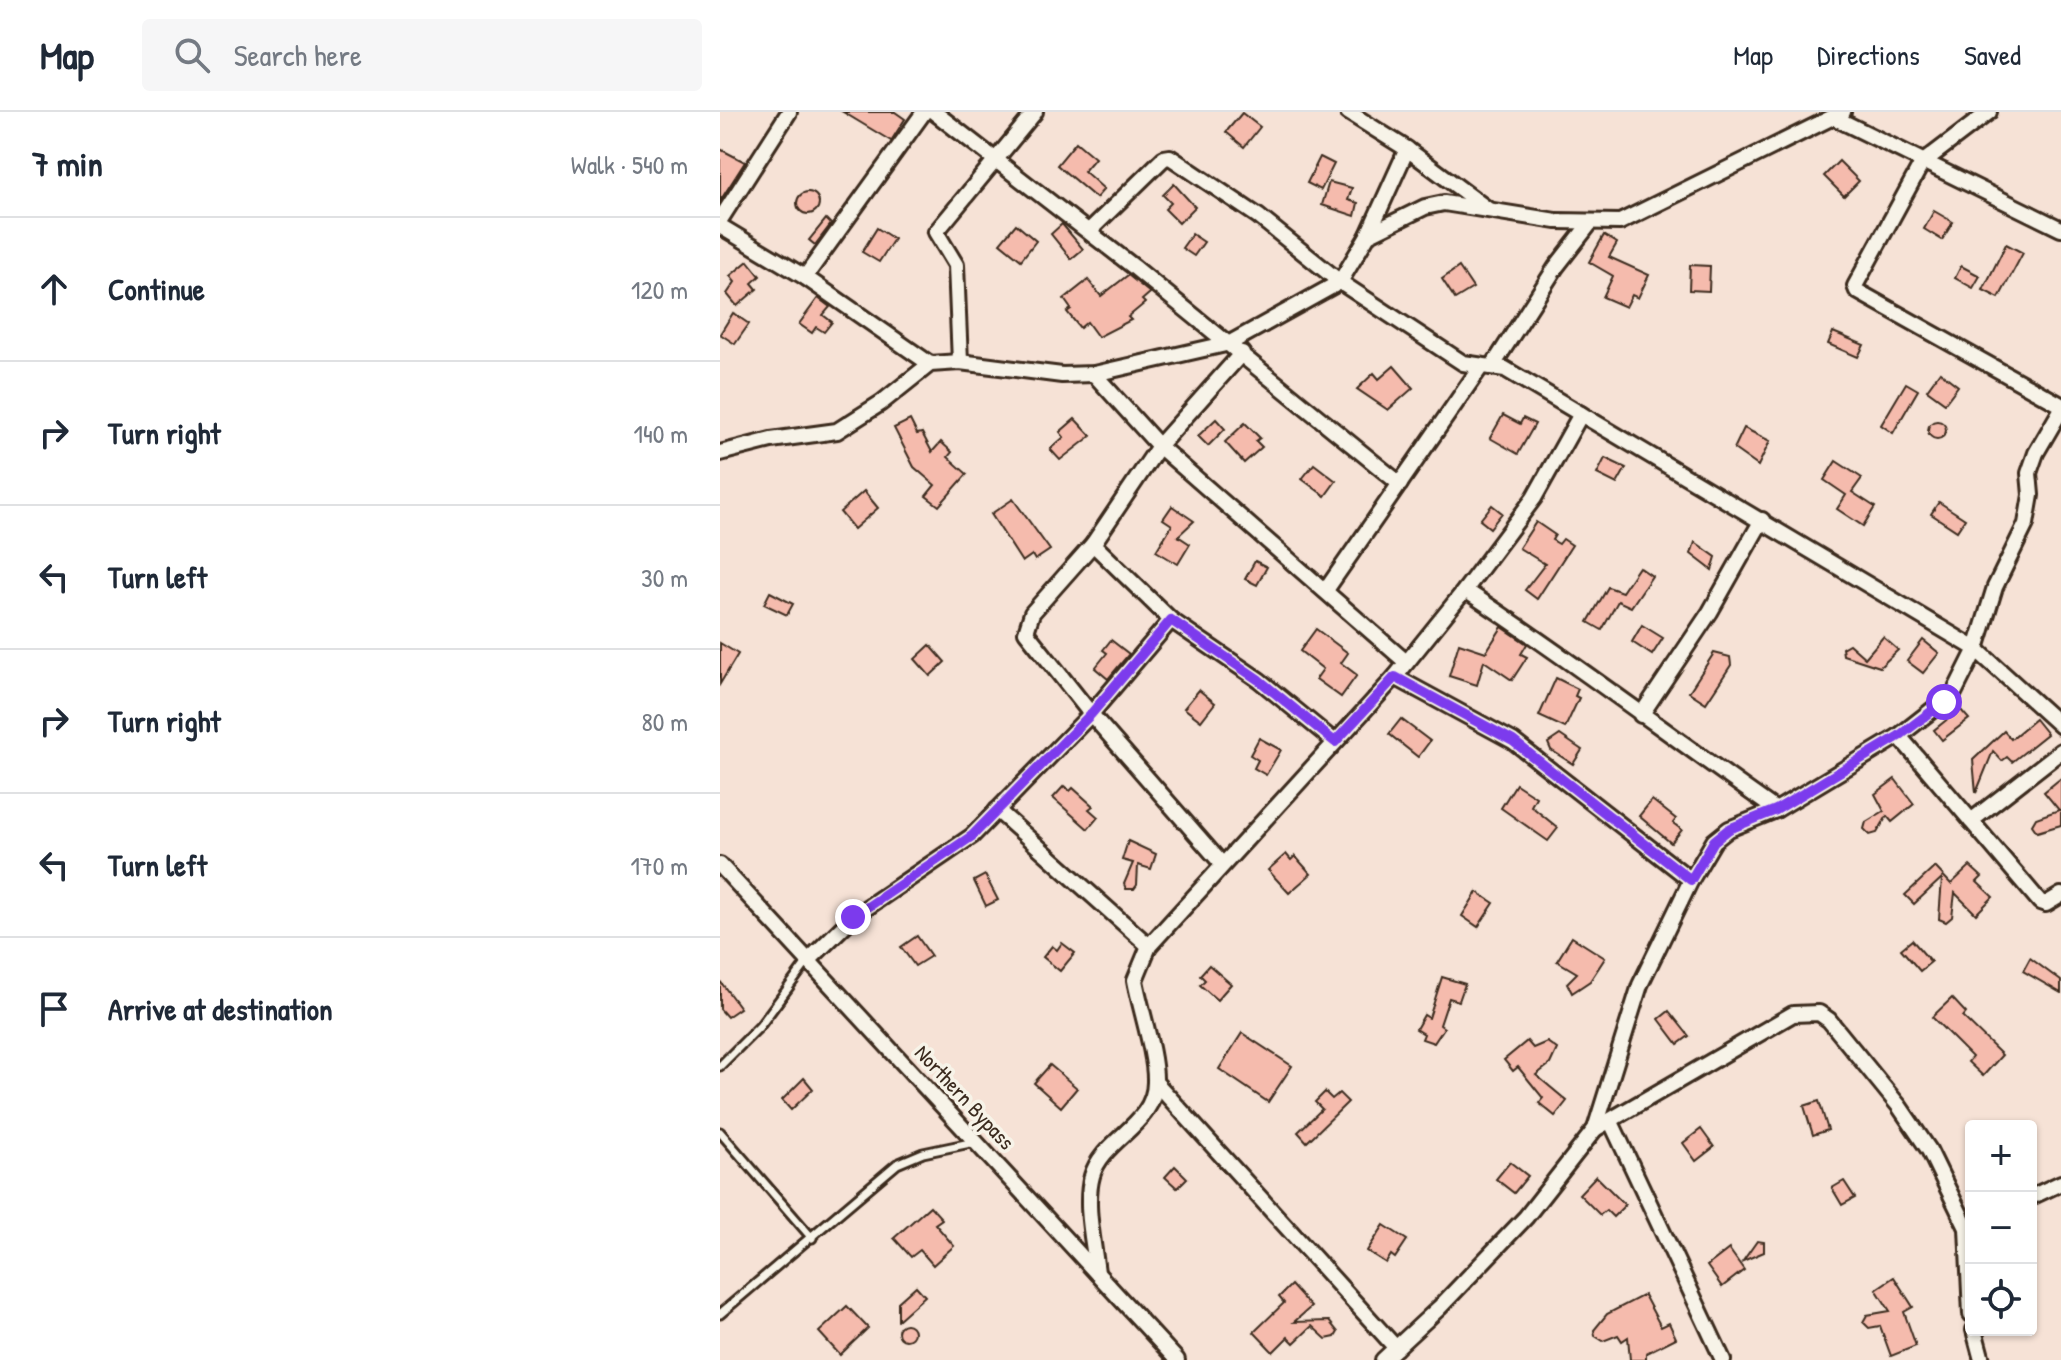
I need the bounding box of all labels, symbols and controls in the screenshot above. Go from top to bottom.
search box [142,19,702,91]
text: Map [40,29,94,81]
icon: search [170,33,214,77]
text: Search here [234,35,362,75]
text: Map [1733,36,1773,74]
text: Directions [1817,36,1920,74]
text: Saved [1964,36,2021,74]
text: 7 min [32,141,103,187]
text: Walk · 540 m [571,147,688,182]
icon: ahead [32,267,76,311]
text: Continue [108,269,205,309]
text: 120 m [631,272,688,307]
icon: right [32,411,76,455]
text: Turn right [108,413,221,453]
text: 140 m [634,416,688,451]
icon: left [32,555,76,599]
text: Turn left [108,557,207,597]
text: 30 m [641,560,688,595]
route start [1926,684,1962,720]
icon: right [32,699,76,743]
text: Turn right [108,701,221,741]
text: 80 m [641,704,688,739]
icon: left [32,843,76,887]
text: Turn left [108,845,207,885]
text: 170 m [630,848,688,883]
route end [835,899,871,935]
icon: arrive [32,987,76,1031]
text: Arrive at destination [108,989,333,1029]
street label: Northern Bypass [908,1038,1022,1156]
map controls [1965,1120,2037,1336]
button: + [1965,1120,2037,1192]
button: − [1965,1192,2037,1264]
button: locate [1965,1264,2037,1336]

